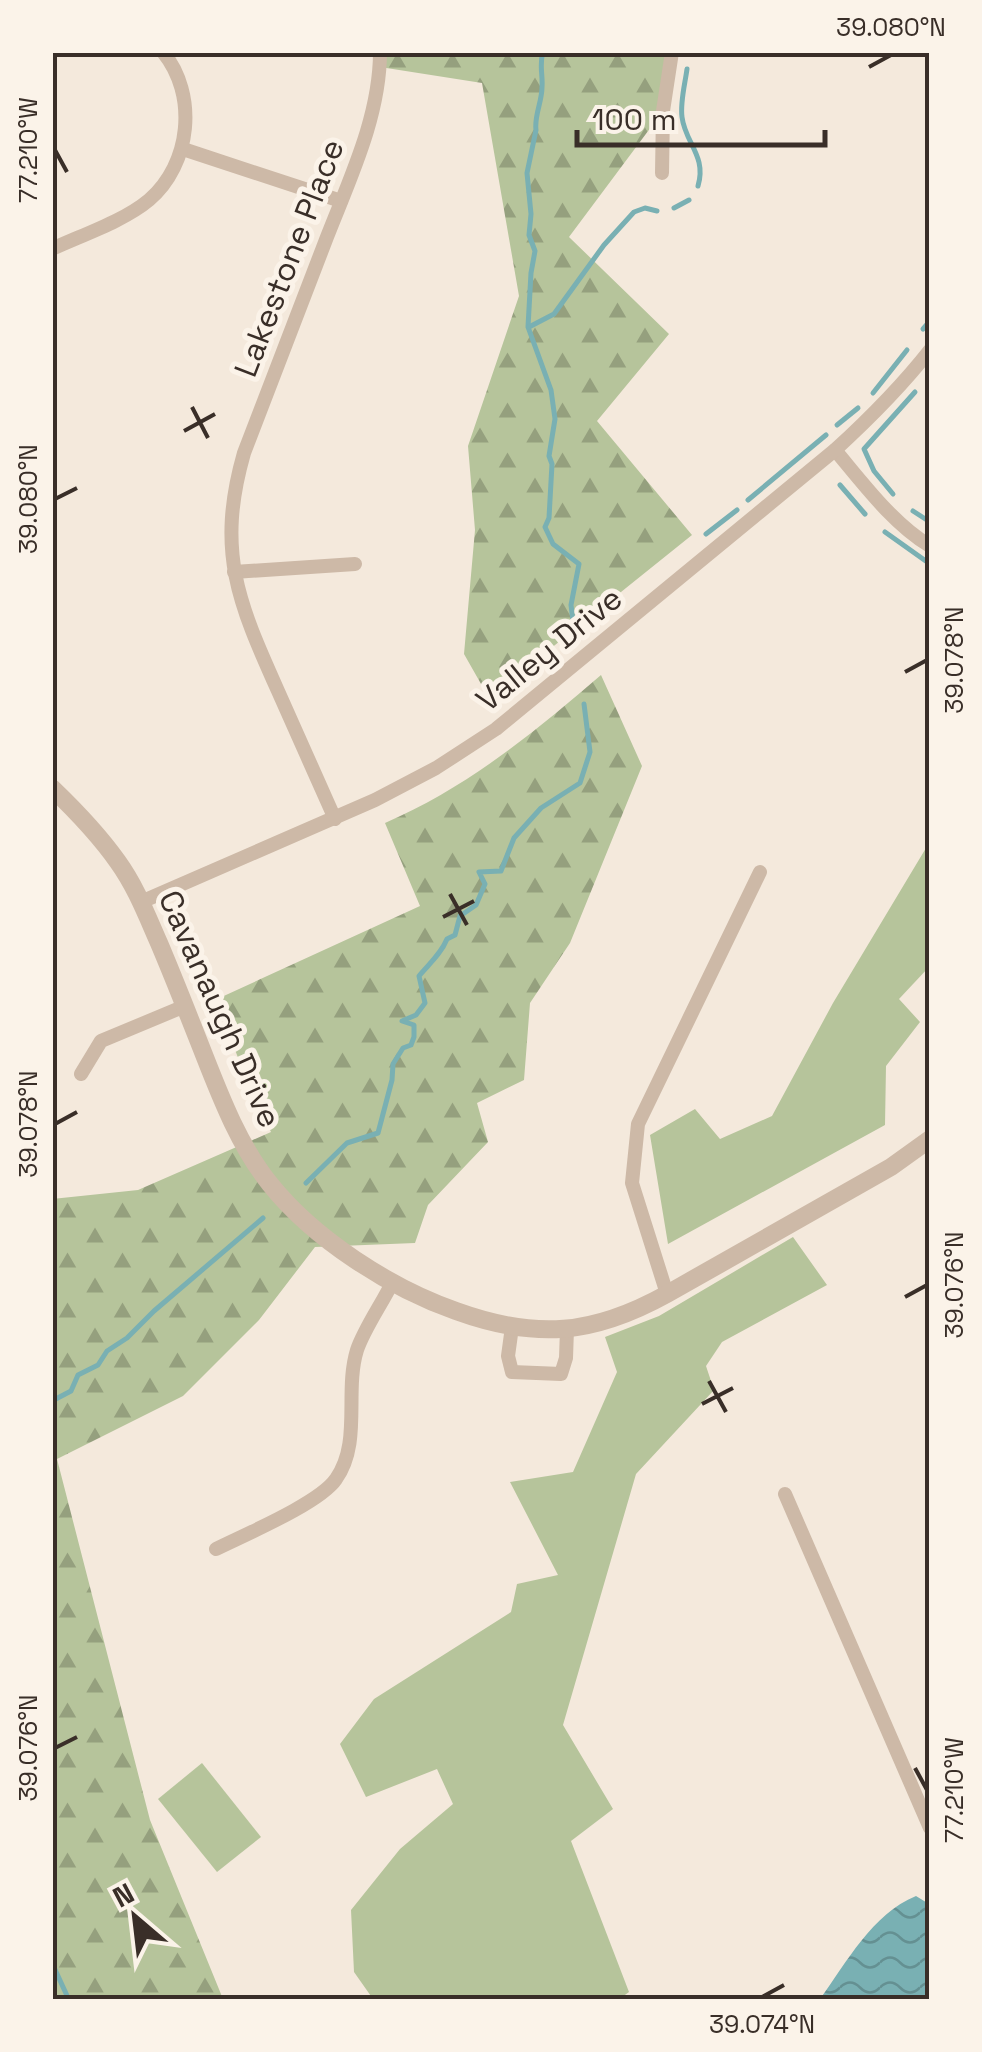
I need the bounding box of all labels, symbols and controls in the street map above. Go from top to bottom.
text: 39.080°N [836,11,946,43]
scale bar [577,85,824,147]
text: 77.210°W [12,97,44,203]
text: 100 m [592,100,677,139]
street label: Lakestone Place [225,133,353,383]
text: 39.080°N [12,444,44,554]
street label: Valley Drive [468,578,630,720]
text: 39.078°N [938,606,970,714]
street label: Cavanaugh Drive [150,884,290,1134]
text: 39.078°N [12,1070,44,1178]
text: 39.076°N [938,1231,970,1339]
text: 39.076°N [12,1694,44,1802]
text: 77.210°W [938,1737,970,1843]
north arrow [85,1867,185,1967]
text: N [107,1875,140,1915]
text: 39.074°N [709,2008,815,2040]

